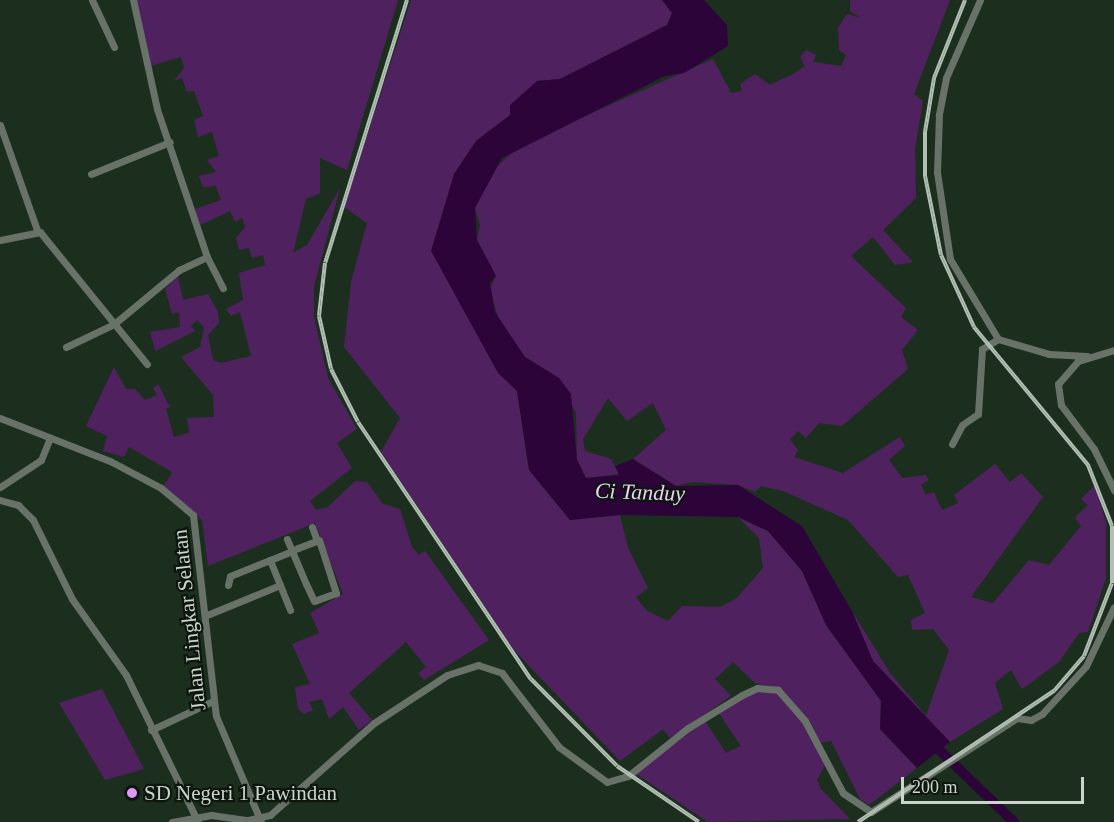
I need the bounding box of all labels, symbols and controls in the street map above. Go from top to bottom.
water label: Ci Tanduy [594,477,686,507]
street label: Jalan Lingkar Selatan [167,528,211,712]
scale bar [904,765,1087,803]
text: 200 m [912,777,958,797]
place label: SD Negeri 1 Pawindan [144,780,337,806]
marker: SD Negeri 1 Pawindan [125,786,139,800]

